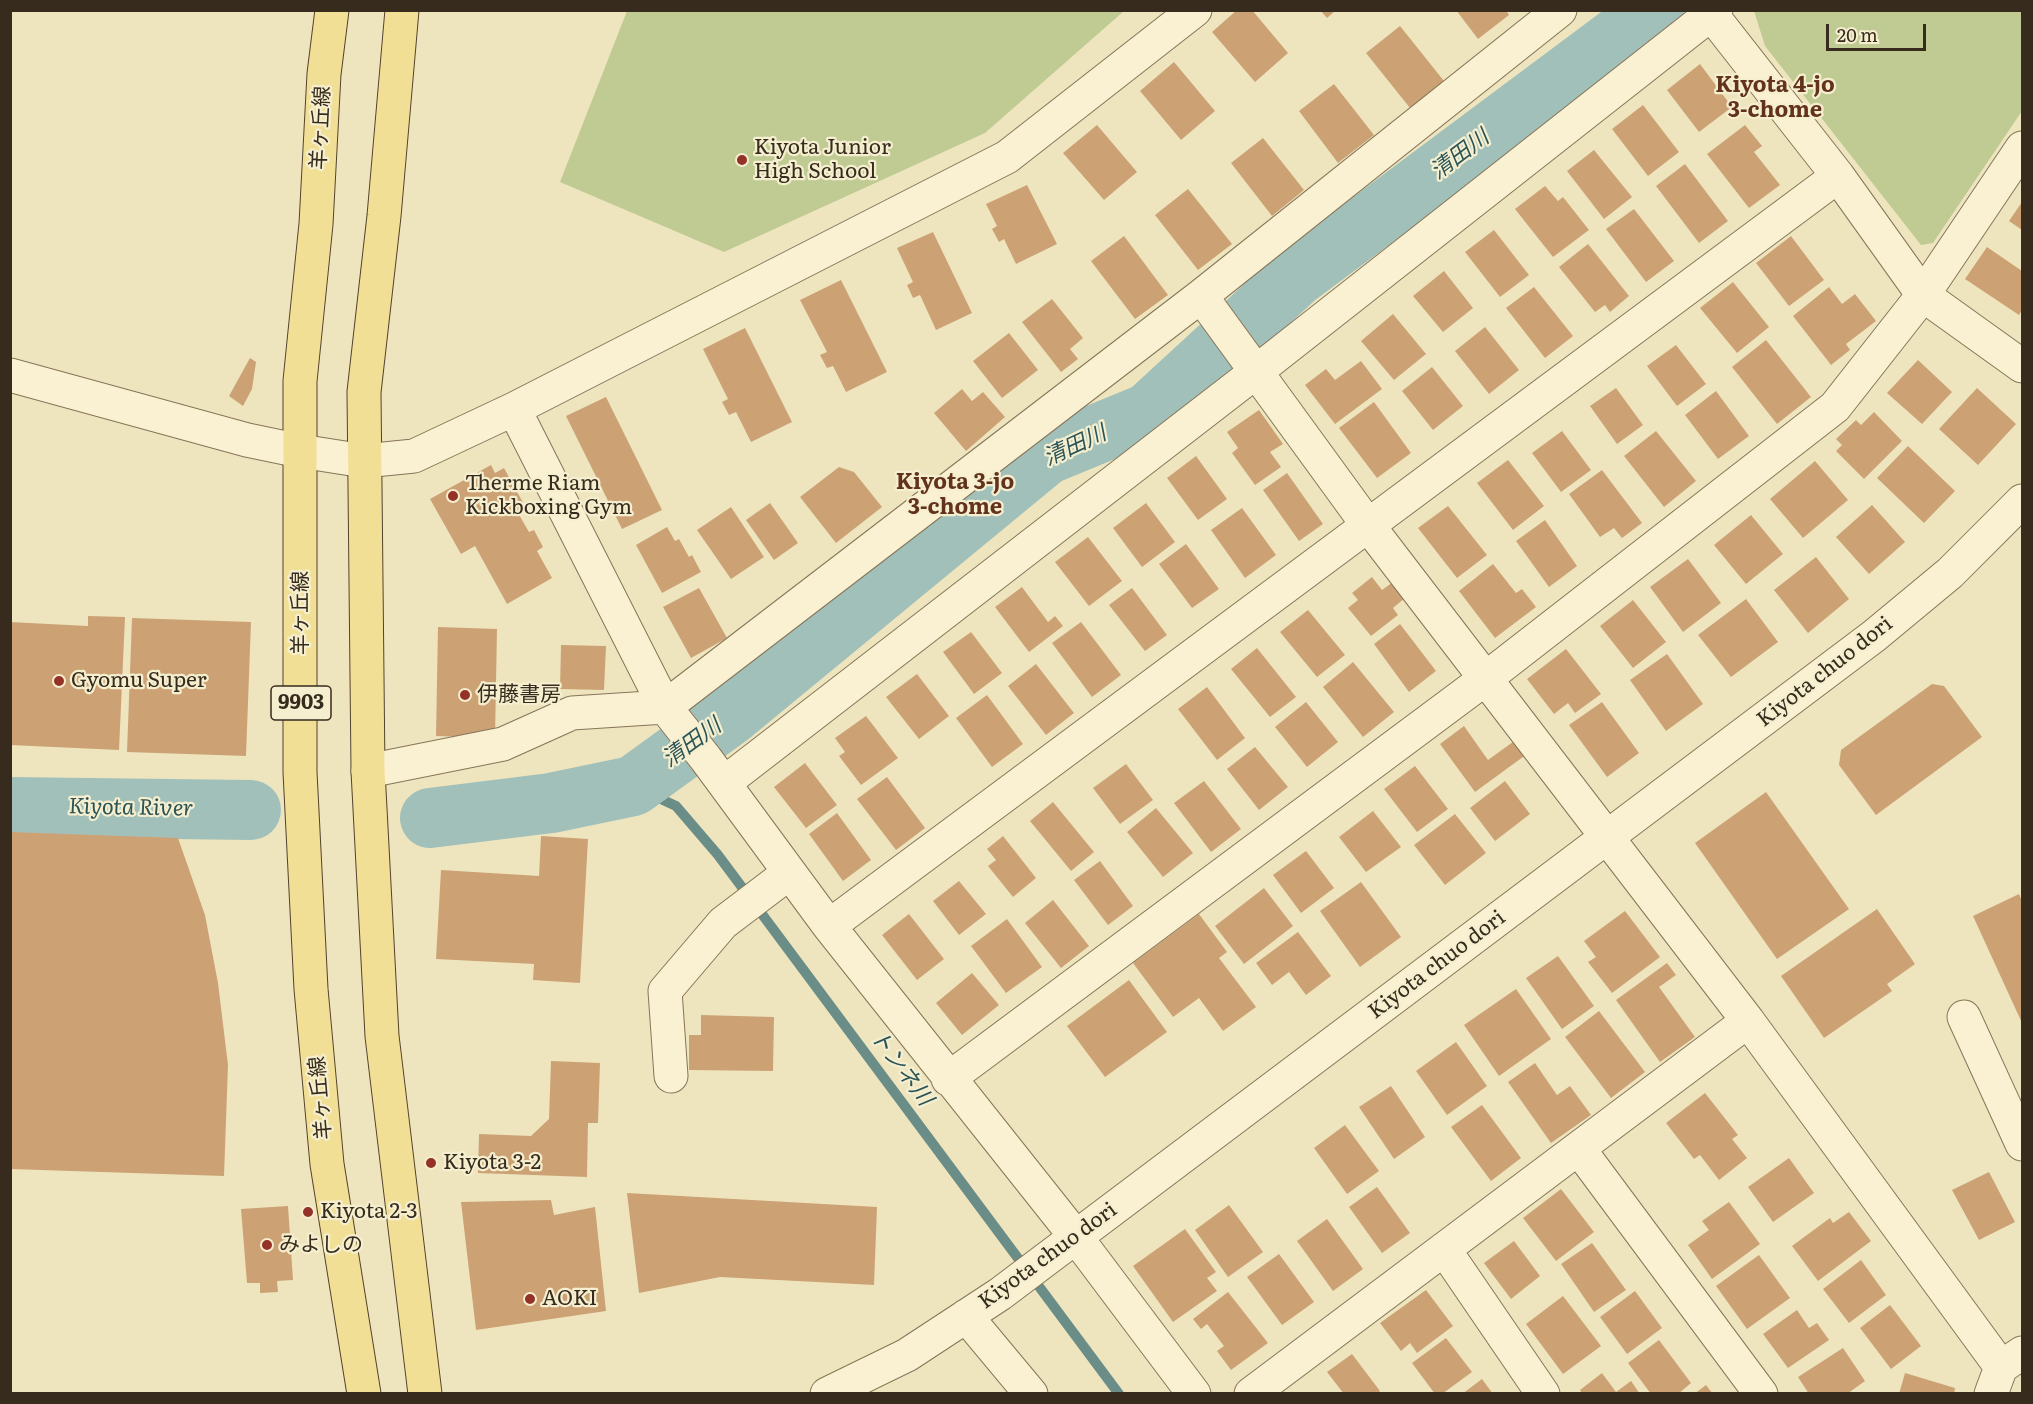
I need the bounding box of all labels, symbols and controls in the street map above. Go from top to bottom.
scale bar [1829,12,1930,50]
text: 20 m [1837,21,1878,48]
district label: Kiyota 4-jo 3-chome [1715,73,1835,124]
street label: 羊ヶ丘線 [306,85,336,171]
water label: 清田川 [1426,125,1494,185]
place label: Kiyota Junior High School [754,135,891,185]
marker: Kiyota Junior High School [735,153,749,167]
water label: 清田川 [1040,420,1110,472]
district label: Kiyota 3-jo 3-chome [896,470,1014,522]
place label: Therme Riam Kickboxing Gym [465,471,632,521]
marker: Therme Riam Kickboxing Gym [446,489,460,503]
street label: 羊ヶ丘線 [288,571,314,655]
street label: Kiyota chuo dori [1752,611,1898,733]
place label: Gyomu Super [71,668,207,694]
marker: Gyomu Super [52,674,66,688]
place label: 伊藤書房 [477,682,561,708]
road number: 9903 [271,686,331,720]
marker: 伊藤書房 [458,688,472,702]
water label: 清田川 [658,713,726,773]
water label: Kiyota River [68,794,194,822]
street label: Kiyota chuo dori [1364,905,1510,1025]
water label: トンネ川 [864,1025,938,1111]
street label: 羊ヶ丘線 [305,1055,337,1141]
place label: Kiyota 3-2 [443,1150,541,1176]
marker: Kiyota 3-2 [424,1156,438,1170]
street label: Kiyota chuo dori [974,1197,1122,1315]
place label: Kiyota 2-3 [320,1199,418,1225]
marker: Kiyota 2-3 [301,1205,315,1219]
place label: みよしの [279,1232,363,1258]
marker: みよしの [260,1238,274,1252]
place label: AOKI [542,1286,597,1312]
marker: AOKI [523,1292,537,1306]

